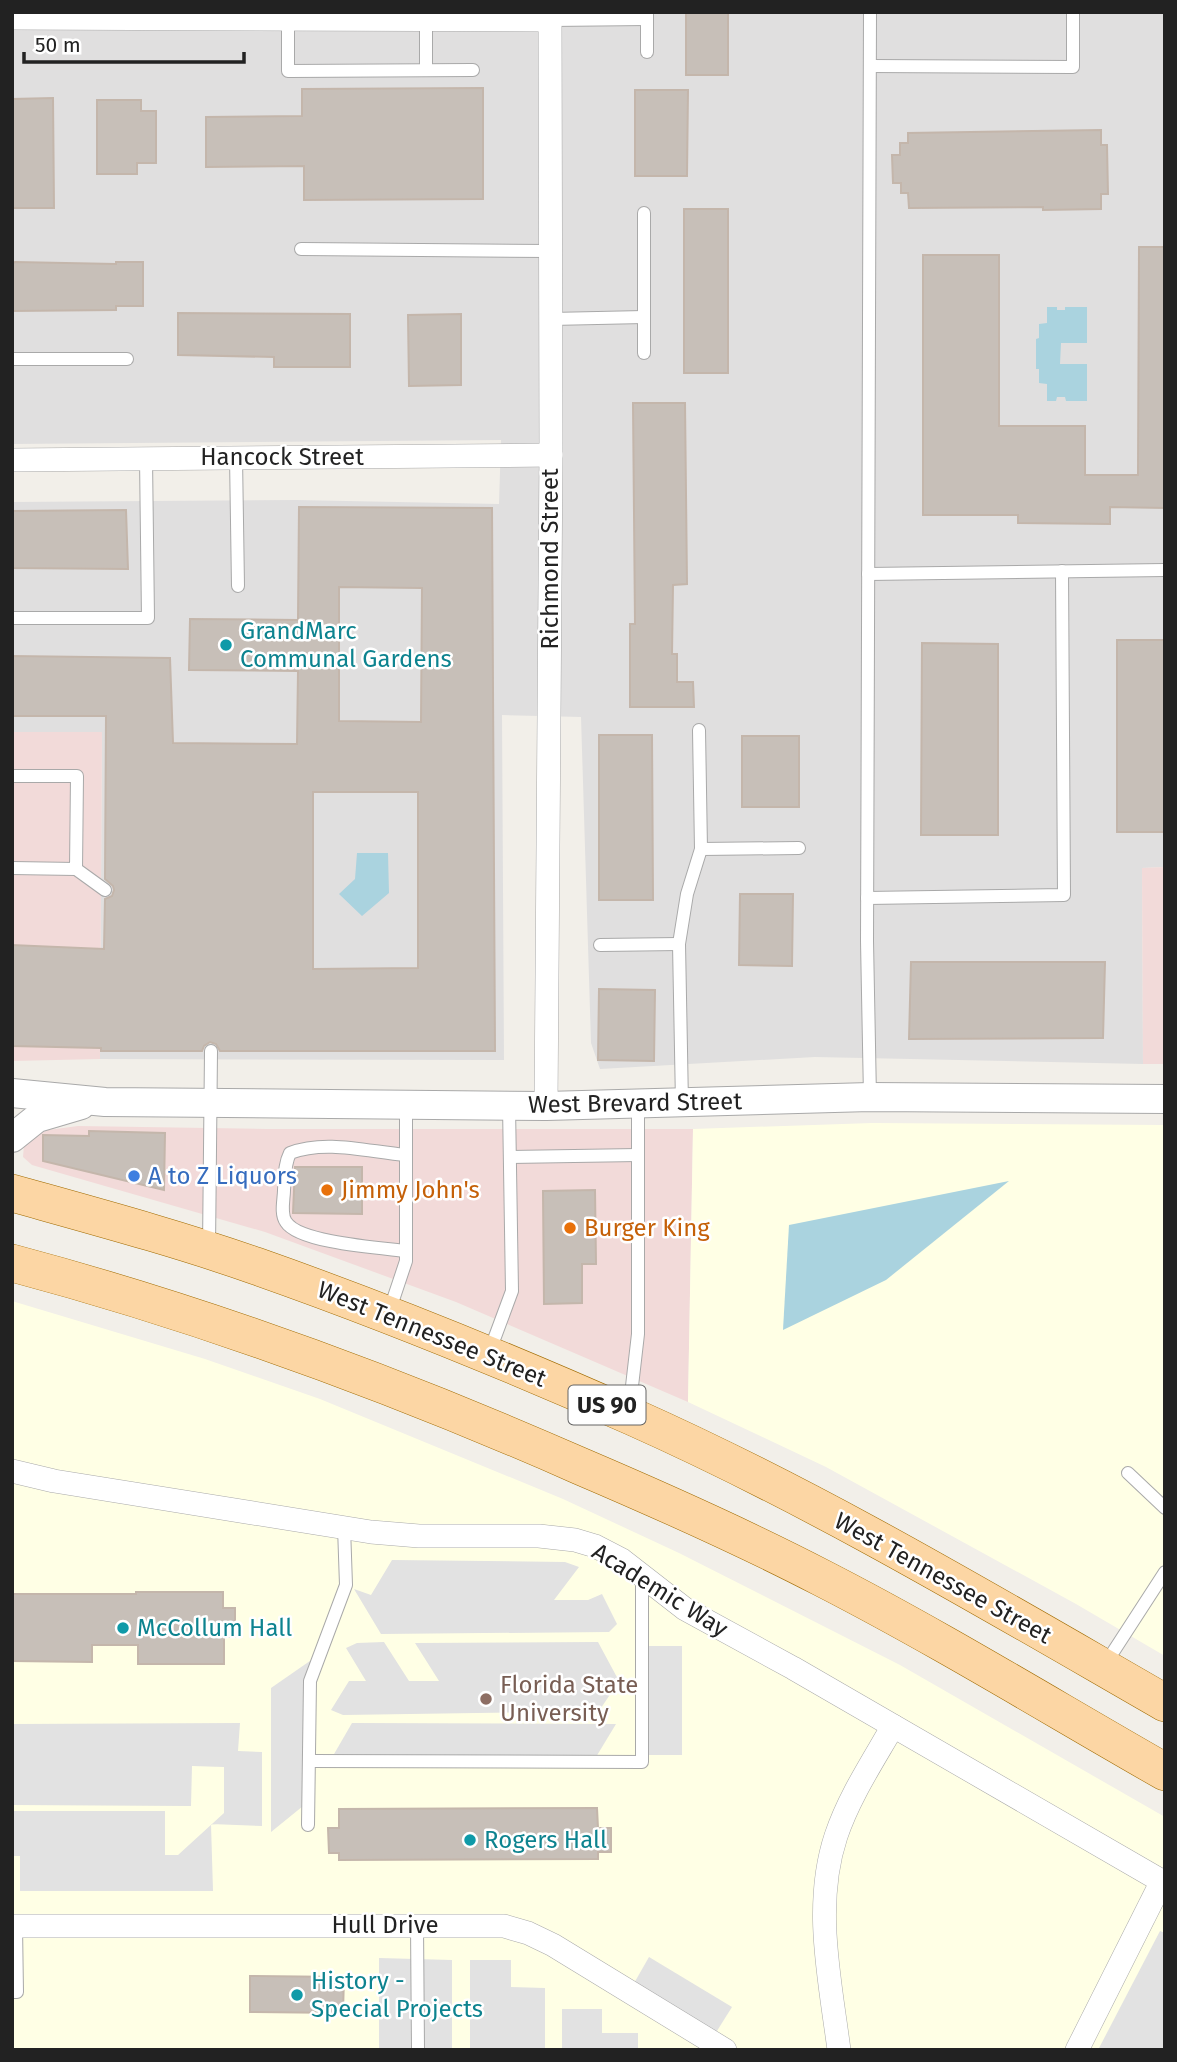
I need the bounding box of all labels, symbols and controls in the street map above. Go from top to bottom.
scale bar [24,21,245,65]
text: 50 m [35,32,81,58]
street label: Hancock Street [200,443,364,471]
street label: Richmond Street [536,468,564,650]
place label: GrandMarc Communal Gardens [240,617,452,673]
marker: GrandMarc Communal Gardens [218,637,234,653]
street label: West Brevard Street [528,1087,742,1119]
place label: A to Z Liquors [148,1162,297,1190]
marker: A to Z Liquors [126,1168,142,1184]
place label: Jimmy John's [341,1176,480,1204]
marker: Jimmy John's [319,1182,335,1198]
place label: Burger King [584,1214,710,1242]
marker: Burger King [562,1220,578,1236]
street label: West Tennessee Street [314,1275,551,1393]
road number: US 90 [568,1386,646,1424]
street label: West Tennessee Street [829,1507,1057,1650]
street label: Academic Way [587,1537,733,1643]
place label: McCollum Hall [137,1614,292,1642]
marker: McCollum Hall [115,1620,131,1636]
place label: Florida State University [500,1671,638,1727]
marker: Florida State University [478,1691,494,1707]
place label: Rogers Hall [484,1826,607,1854]
marker: Rogers Hall [462,1832,478,1848]
street label: Hull Drive [332,1911,439,1939]
place label: History - Special Projects [311,1967,483,2023]
marker: History - Special Projects [289,1987,305,2003]

